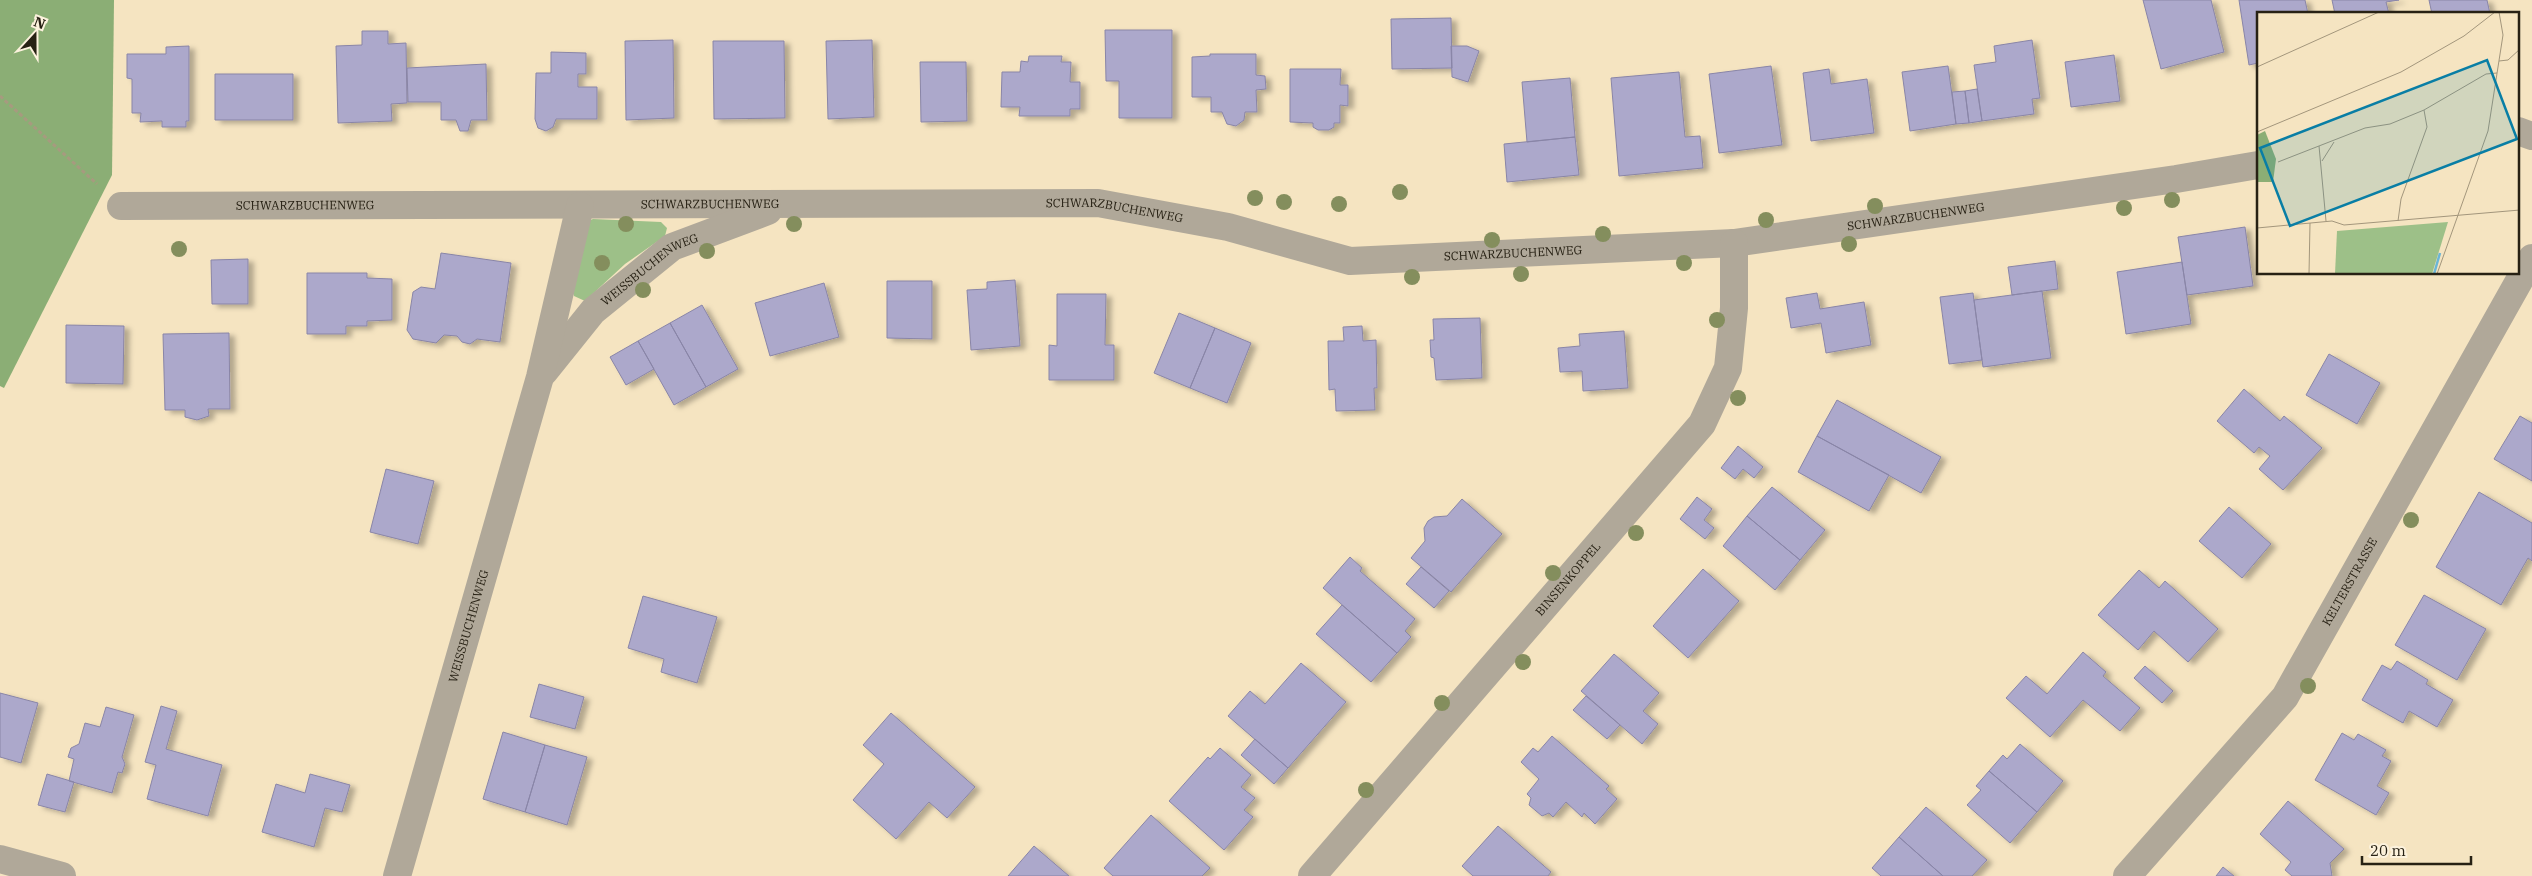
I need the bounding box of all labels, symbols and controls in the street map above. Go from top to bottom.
north arrow [10,10,60,60]
text: N [31,12,48,33]
inset map [2257,12,2520,275]
street label: SCHWARZBUCHENWEG [1046,195,1185,226]
street label: SCHWARZBUCHENWEG [641,196,780,211]
street label: SCHWARZBUCHENWEG [236,197,375,213]
street label: SCHWARZBUCHENWEG [1846,199,1986,234]
street label: WEISSBUCHENWEG [598,230,700,309]
street label: SCHWARZBUCHENWEG [1443,242,1583,264]
street label: KELTERSTRASSE [2319,535,2380,628]
street label: BINSENKOPPEL [1532,539,1604,619]
street label: WEISSBUCHENWEG [445,567,492,684]
scale bar [2362,834,2471,866]
text: 20 m [2370,841,2406,860]

